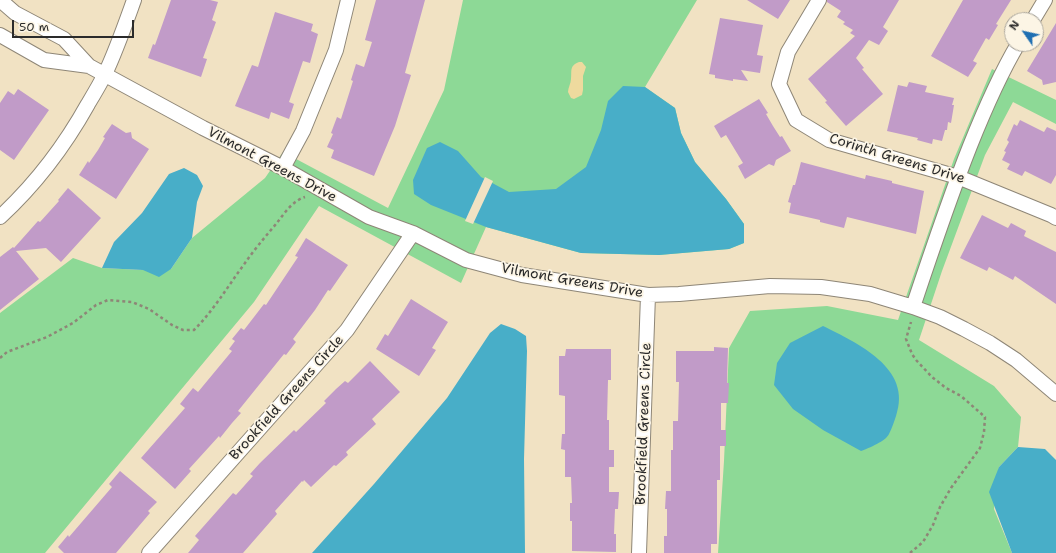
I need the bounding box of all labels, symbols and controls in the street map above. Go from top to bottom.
scale bar [14,12,136,38]
north arrow [1004,12,1044,52]
text: N [1006,18,1023,33]
text: 50 m [19,19,49,35]
street label: Vilmont Greens Drive [205,124,339,206]
street label: Corinth Greens Drive [827,130,967,188]
street label: Vilmont Greens Drive [500,260,644,302]
street label: Brookfield Greens Circle [226,332,348,464]
street label: Brookfield Greens Circle [633,343,655,505]

